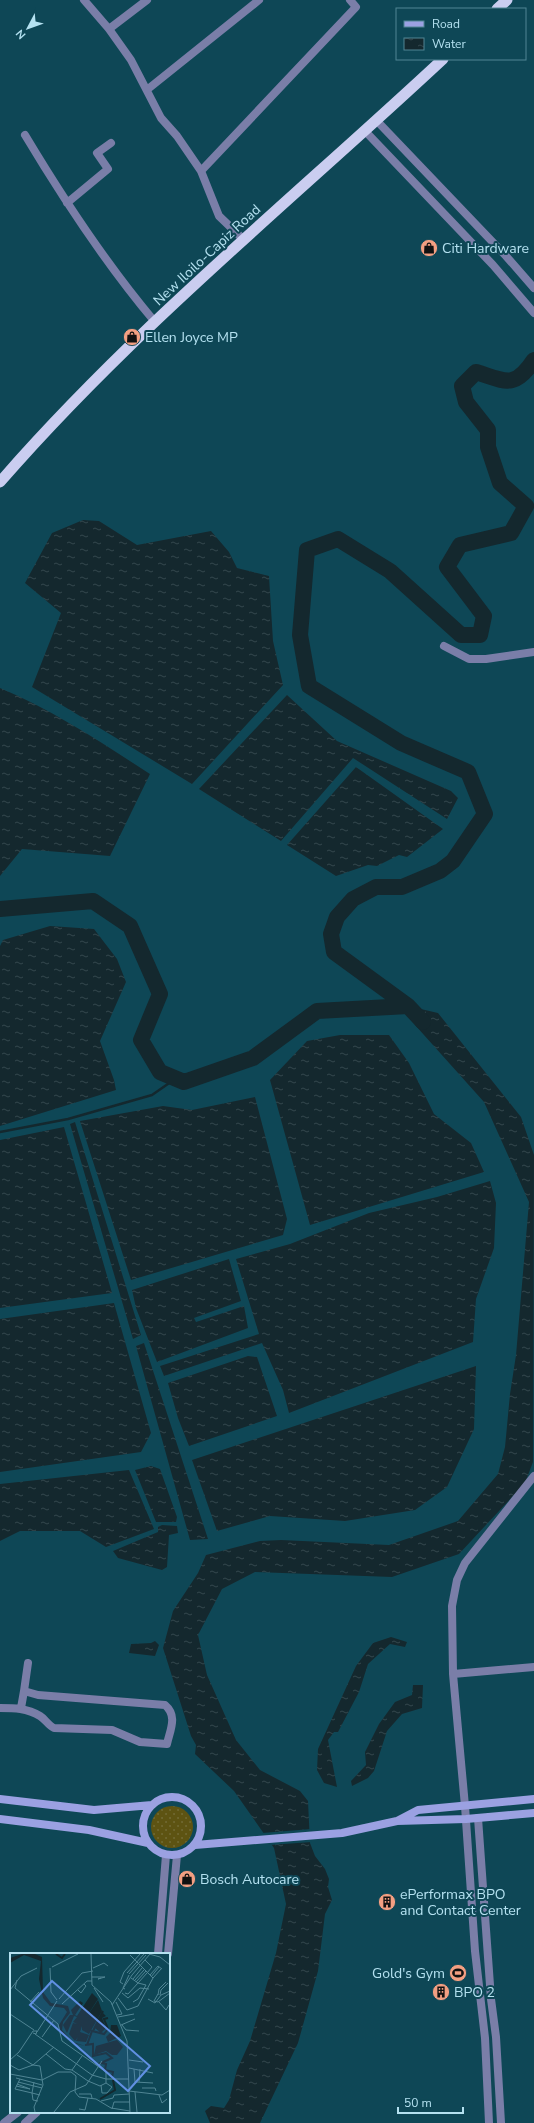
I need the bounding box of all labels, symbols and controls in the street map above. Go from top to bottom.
north arrow [8,8,48,48]
legend [396,8,526,60]
text: Road [432,16,460,32]
text: N [12,26,29,42]
text: Water [432,36,466,52]
street label: New Iloilo-Capiz Road [149,200,265,310]
shop icon: Citi Hardware [419,238,439,258]
place label: Citi Hardware [442,239,529,258]
shop icon: Ellen Joyce MP [122,327,142,347]
place label: Ellen Joyce MP [145,328,238,347]
shop icon: Bosch Autocare [177,1869,197,1889]
place label: Bosch Autocare [200,1870,299,1889]
place label: ePerformax BPO and Contact Center [400,1885,521,1920]
building icon: ePerformax BPO and Contact Center [377,1892,397,1912]
inset map [10,1953,170,2113]
sports icon: Gold's Gym [448,1963,468,1983]
place label: Gold's Gym [372,1964,445,1983]
building icon: BPO 2 [431,1982,451,2002]
place label: BPO 2 [454,1983,495,2002]
scale bar [398,2089,463,2115]
text: 50 m [404,2095,432,2111]

